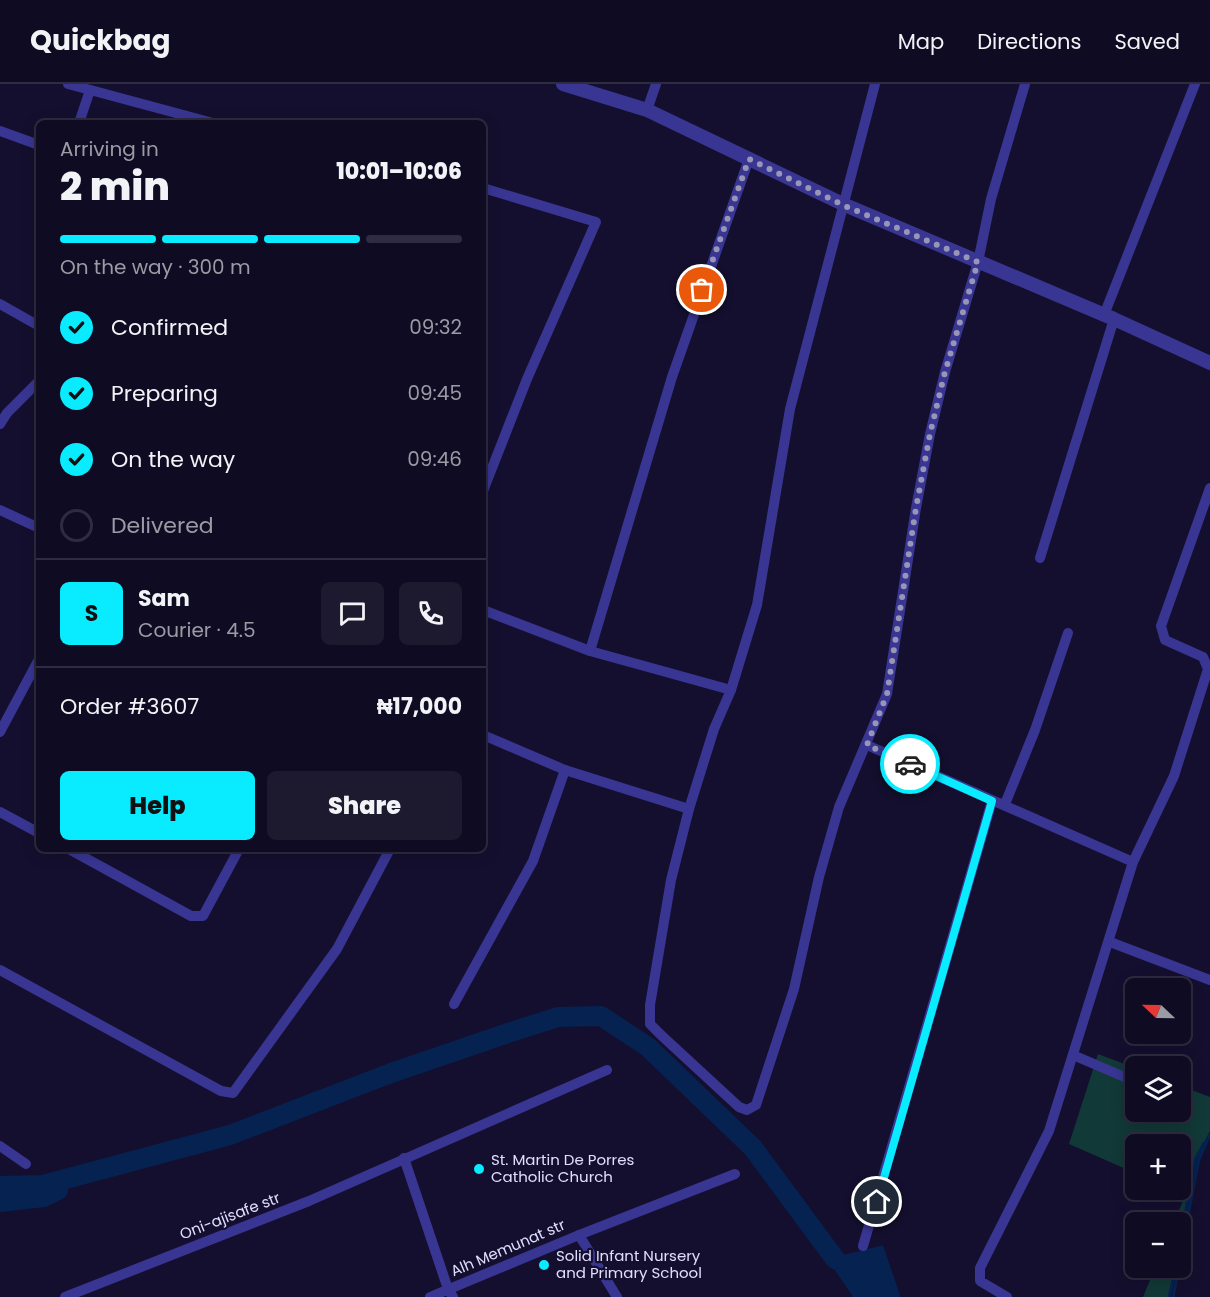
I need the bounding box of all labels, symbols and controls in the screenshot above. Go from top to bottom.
text: Quickbag [30,21,170,60]
text: Map [898,27,944,56]
text: Directions [977,27,1081,56]
text: Saved [1114,27,1180,56]
text: Arriving in [60,135,159,163]
text: 10:01–10:06 [336,156,462,187]
text: 2 min [60,159,170,214]
text: On the way · 300 m [60,253,251,281]
pin [676,264,727,315]
icon: bag [685,273,718,306]
icon: check [60,311,93,344]
text: Confirmed [111,312,228,343]
text: 09:32 [409,313,462,341]
icon: check [60,377,93,410]
text: Preparing [111,378,218,409]
text: 09:45 [407,379,462,407]
icon: check [60,443,93,476]
text: On the way [111,444,235,475]
text: 09:46 [407,445,462,473]
text: Delivered [111,510,214,541]
button: chat [321,582,384,645]
button: phone [399,582,462,645]
text: Sam [138,583,190,614]
text: S [85,598,98,629]
text: Courier · 4.5 [138,616,256,644]
text: Order #3607 [60,691,199,722]
text: ₦17,000 [377,691,462,722]
courier [880,734,940,794]
icon: car [894,748,927,781]
button: Help [60,771,255,840]
button: Share [267,771,462,840]
north arrow [1125,978,1191,1044]
map controls [1125,978,1191,1278]
button: layers [1125,1056,1191,1122]
button: + [1125,1134,1191,1200]
place label: St. Martin De Porres Catholic Church [491,1149,635,1187]
marker: St. Martin De Porres Catholic Church [472,1162,486,1176]
pin [851,1176,902,1227]
icon: home [860,1185,893,1218]
street label: Oni-ajisafe str [177,1187,283,1244]
button: − [1125,1212,1191,1278]
street label: Alh Memunat str [447,1214,569,1281]
place label: Solid Infant Nursery and Primary School [556,1245,702,1283]
marker: Solid Infant Nursery and Primary School [537,1258,551,1272]

